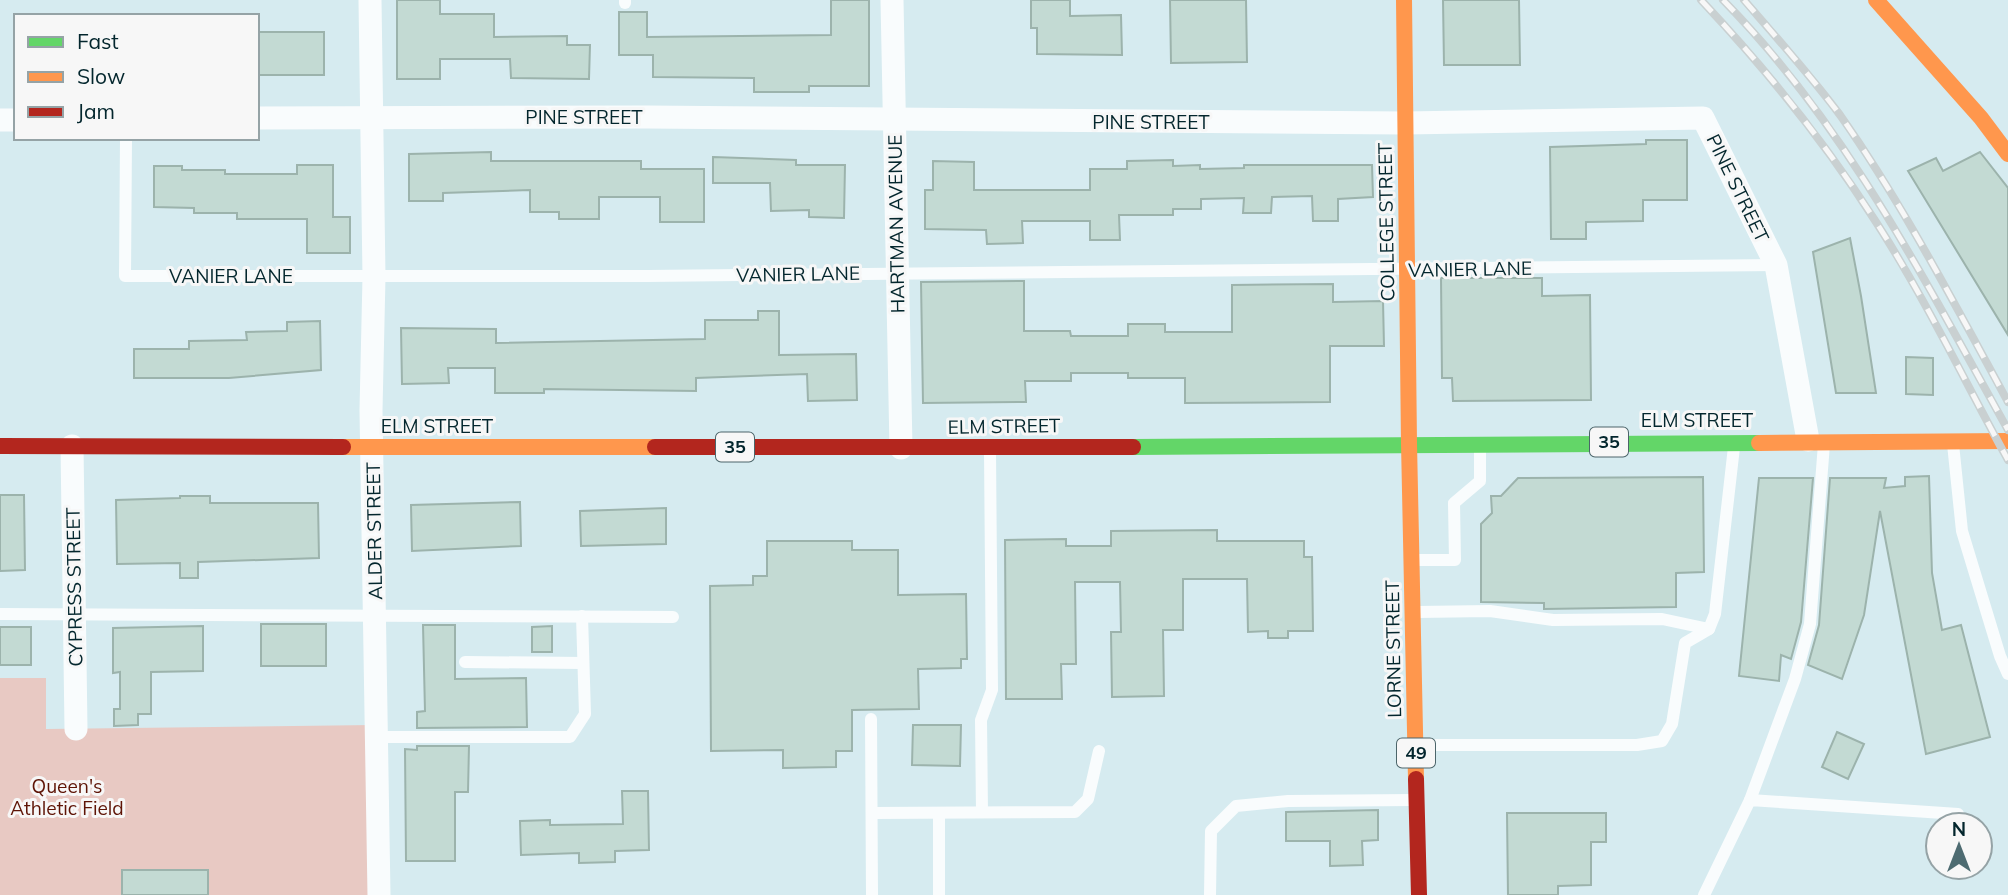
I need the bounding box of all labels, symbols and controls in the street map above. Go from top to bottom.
legend [14,14,259,140]
text: Fast [77,28,119,54]
text: Slow [77,63,125,89]
text: Jam [77,98,115,124]
street label: PINE STREET [525,105,643,129]
street label: PINE STREET [1092,110,1210,134]
street label: PINE STREET [1701,130,1775,246]
street label: HARTMAN AVENUE [882,134,910,314]
street label: COLLEGE STREET [1373,142,1399,302]
street label: VANIER LANE [1408,256,1532,282]
street label: VANIER LANE [736,261,860,287]
street label: VANIER LANE [169,264,293,288]
street label: ELM STREET [1641,408,1754,432]
street label: ELM STREET [948,413,1061,439]
street label: ELM STREET [381,414,494,438]
road number: 35 [1590,428,1628,457]
road number: 35 [716,432,754,462]
street label: ALDER STREET [361,462,387,600]
street label: CYPRESS STREET [61,507,87,667]
street label: LORNE STREET [1380,580,1406,718]
road number: 49 [1397,738,1435,768]
park label: Queen's Athletic Field [10,774,124,820]
north arrow [1924,811,1994,881]
text: N [1952,817,1966,841]

